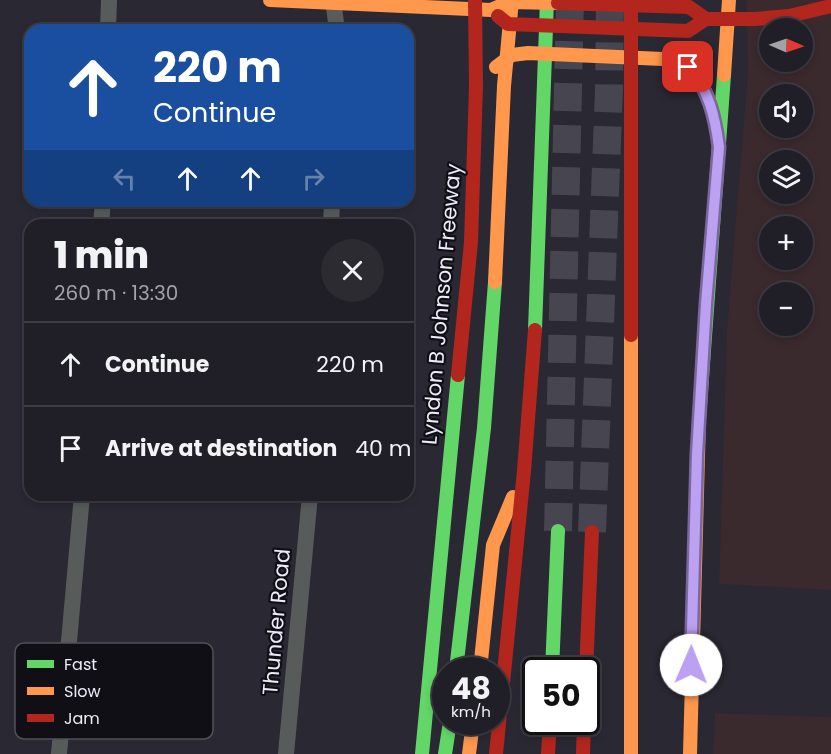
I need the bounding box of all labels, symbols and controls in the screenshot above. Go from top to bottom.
north arrow [759,18,813,72]
map controls [759,18,813,336]
text: 220 m [153,38,282,97]
pin [662,41,713,92]
icon: ahead [54,48,132,126]
icon: arrive [671,50,704,83]
button: sound [759,84,813,138]
text: Continue [153,94,276,131]
button: layers [759,150,813,204]
icon: left [108,162,141,195]
icon: ahead [171,162,204,195]
icon: ahead [234,162,267,195]
icon: right [297,162,330,195]
street label: Lyndon B Johnson Freeway [414,162,468,446]
button: + [759,216,813,270]
text: 1 min [54,230,149,281]
button: close [321,239,384,302]
text: 260 m · 13:30 [54,279,178,307]
button: − [759,282,813,336]
icon: ahead [54,348,87,381]
text: Continue [105,349,209,380]
text: 220 m [316,349,384,380]
icon: arrive [54,432,87,465]
text: Arrive at destination [105,433,337,464]
text: 40 m [355,433,411,464]
street label: Thunder Road [255,548,297,696]
position arrow [659,633,723,697]
legend [15,643,213,739]
text: Fast [64,653,97,676]
speed limit sign: 50 [522,657,600,735]
text: 48 [451,667,491,710]
text: Slow [64,680,101,703]
text: km/h [451,701,491,722]
text: Jam [64,707,100,730]

